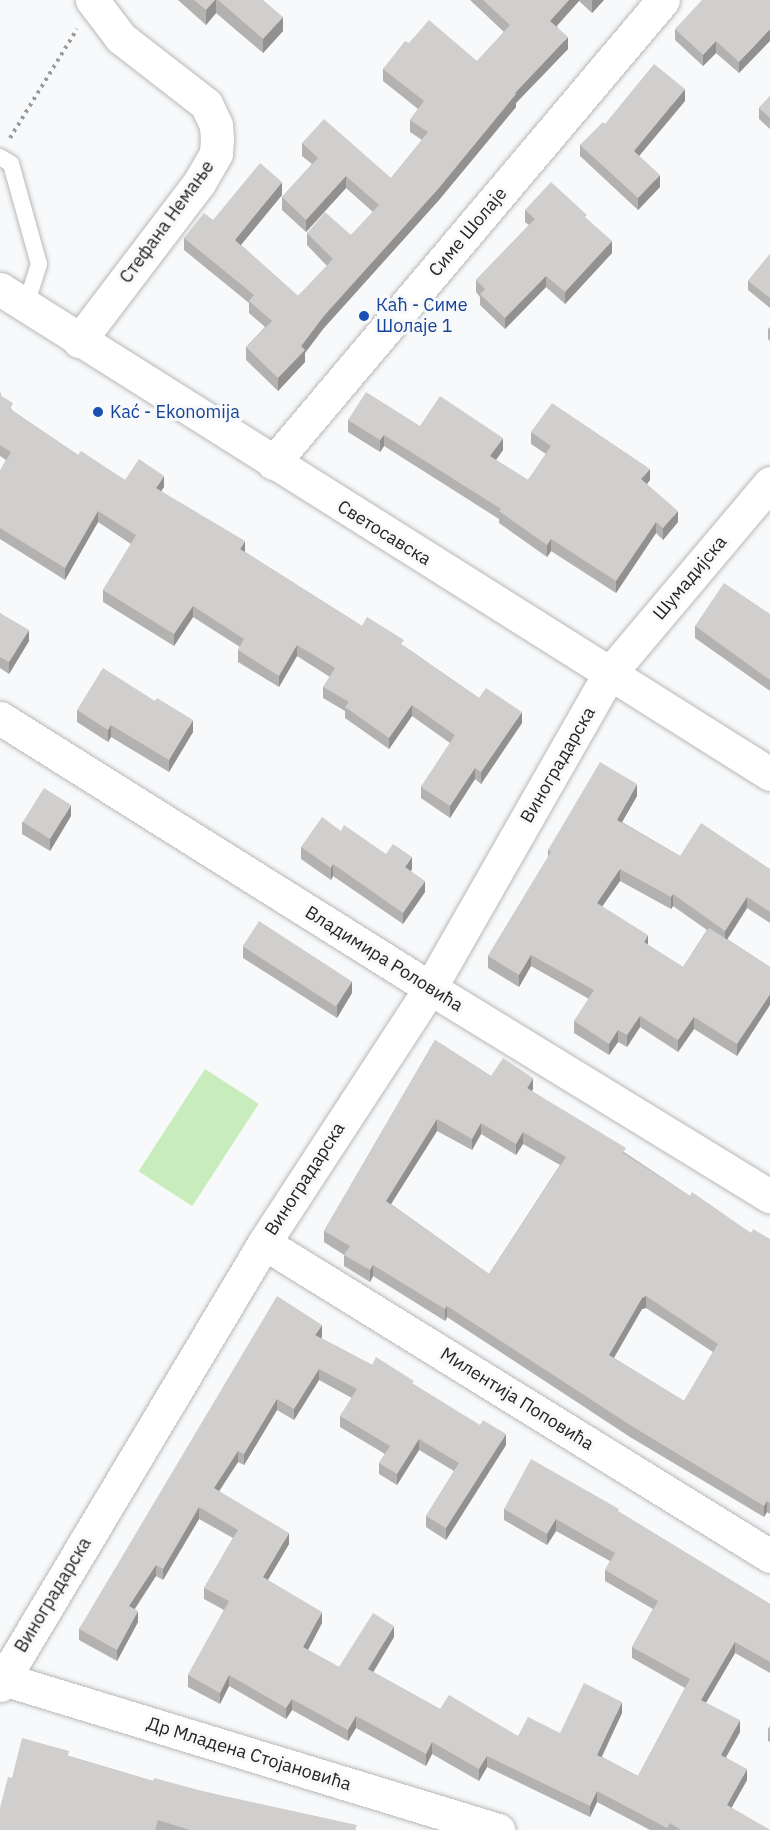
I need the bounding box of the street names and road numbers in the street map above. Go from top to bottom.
street label: Стефана Немање [115,156,219,288]
street label: Симе Шолаје [424,183,512,281]
street label: Светосавска [333,496,435,570]
street label: Шумадијска [649,532,731,624]
street label: Виноградарска [516,703,600,827]
street label: Владимира Роловића [301,902,467,1016]
street label: Виноградарска [260,1118,350,1240]
street label: Милентија Поповића [436,1343,598,1455]
street label: Виноградарска [10,1534,96,1656]
street label: Др Младена Стојановића [144,1713,354,1795]

